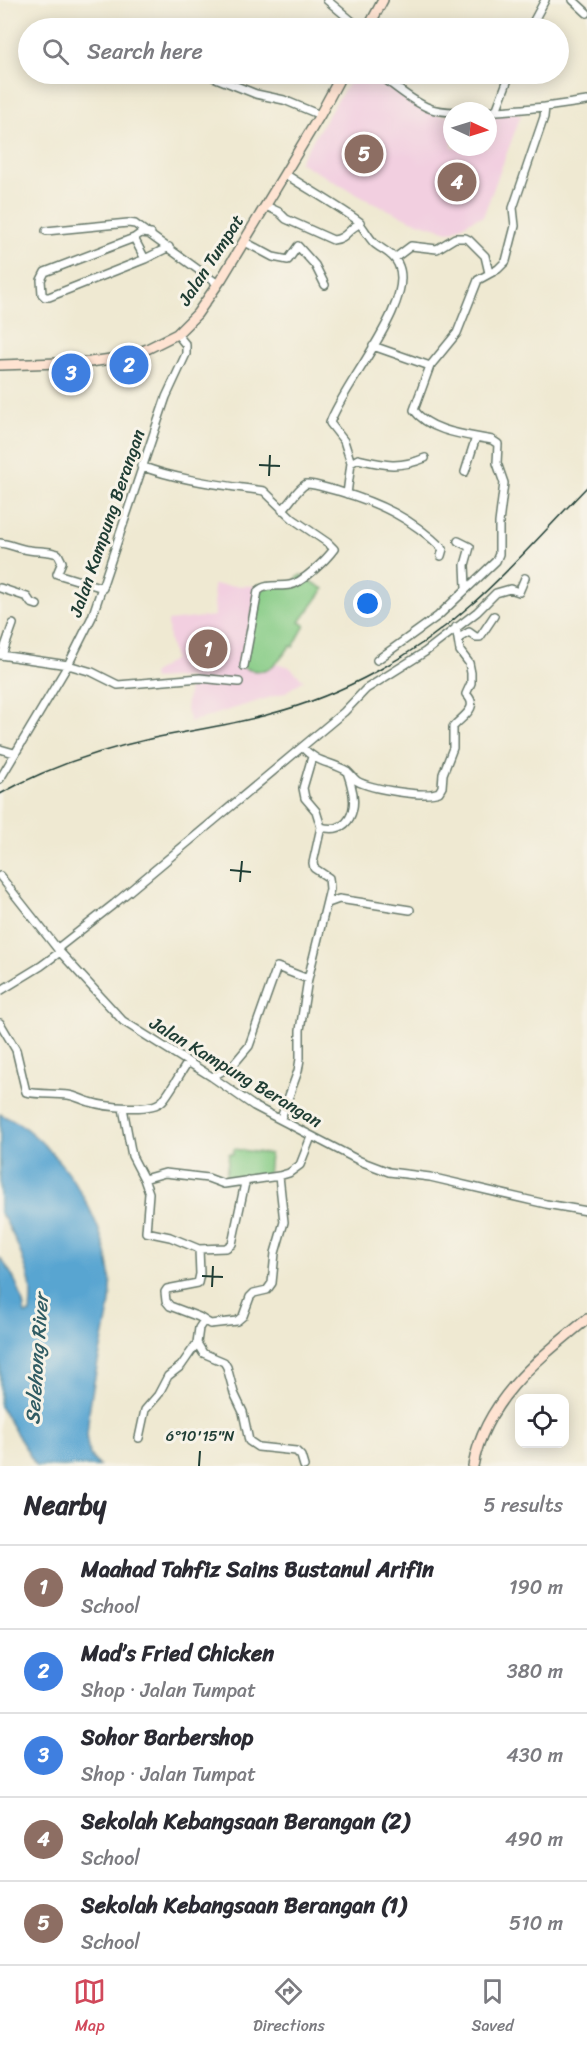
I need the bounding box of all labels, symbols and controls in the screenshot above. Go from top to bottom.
search box [18,18,569,84]
text: Search here [87,32,203,71]
icon: search [39,35,72,68]
north arrow [443,102,497,156]
pin: 5 [344,132,384,176]
pin: 4 [438,160,476,204]
street label: Jalan Tumpat [169,208,253,313]
pin: 2 [110,342,148,388]
pin: 3 [52,350,90,395]
street label: Jalan Kampung Berangan [59,424,154,622]
your location [353,589,382,618]
pin: 1 [188,626,228,672]
street label: Jalan Kampung Berangan [142,1007,329,1137]
water label: Selehong River [15,1289,59,1425]
map controls [515,1394,569,1448]
button: locate [515,1394,569,1448]
text: 6°10'15"N [166,1423,235,1449]
text: Nearby [24,1482,106,1528]
text: 5 results [484,1488,563,1523]
text: Maahad Tahfiz Sains Bustanul Arifin [81,1550,434,1589]
text: 1 [39,1570,48,1605]
text: 190 m [509,1570,563,1605]
text: School [81,1589,140,1624]
text: Mad’s Fried Chicken [81,1634,274,1673]
text: 2 [38,1654,49,1689]
text: 380 m [507,1654,563,1689]
text: Shop · Jalan Tumpat [81,1673,256,1708]
text: Sohor Barbershop [81,1718,253,1757]
text: 3 [38,1738,49,1773]
text: 430 m [506,1738,563,1773]
text: Shop · Jalan Tumpat [81,1757,256,1792]
text: Sekolah Kebangsaan Berangan (2) [81,1802,409,1841]
text: 4 [37,1822,50,1857]
text: 490 m [505,1822,563,1857]
text: School [81,1841,140,1876]
text: Sekolah Kebangsaan Berangan (1) [81,1886,406,1925]
text: 5 [37,1906,50,1941]
text: 510 m [509,1906,563,1941]
text: School [81,1925,140,1960]
tab: Map [73,1975,106,2040]
tab: Directions [253,1975,325,2040]
tab: Saved [471,1975,514,2040]

